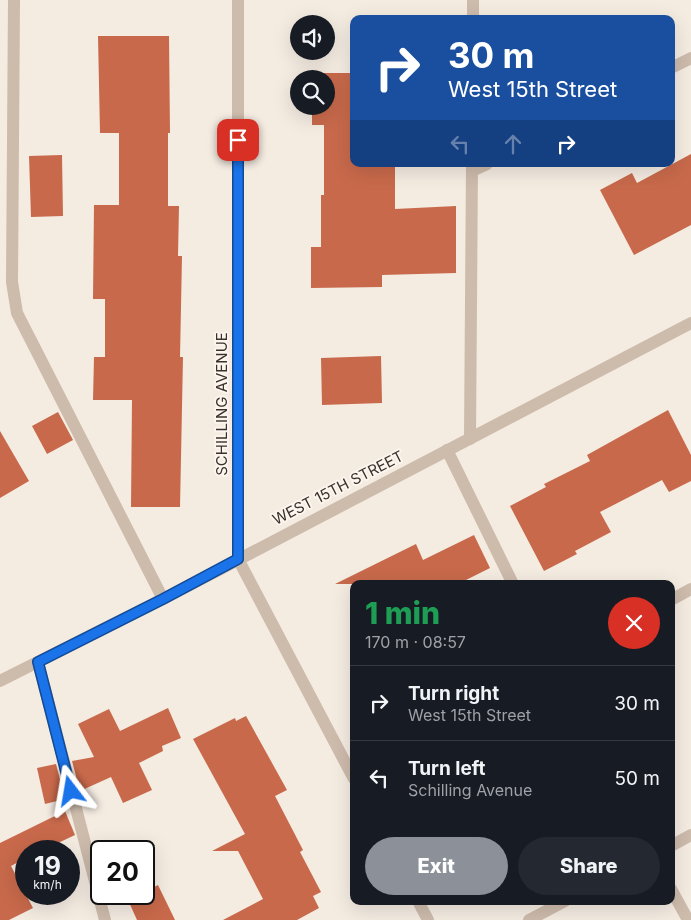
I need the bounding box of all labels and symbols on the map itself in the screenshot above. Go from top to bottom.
pin [217,119,259,161]
street label: SCHILLING AVENUE [212,332,231,476]
street label: WEST 15TH STREET [269,446,406,529]
position arrow [44,764,96,816]
speed limit sign: 20 [90,840,155,905]

